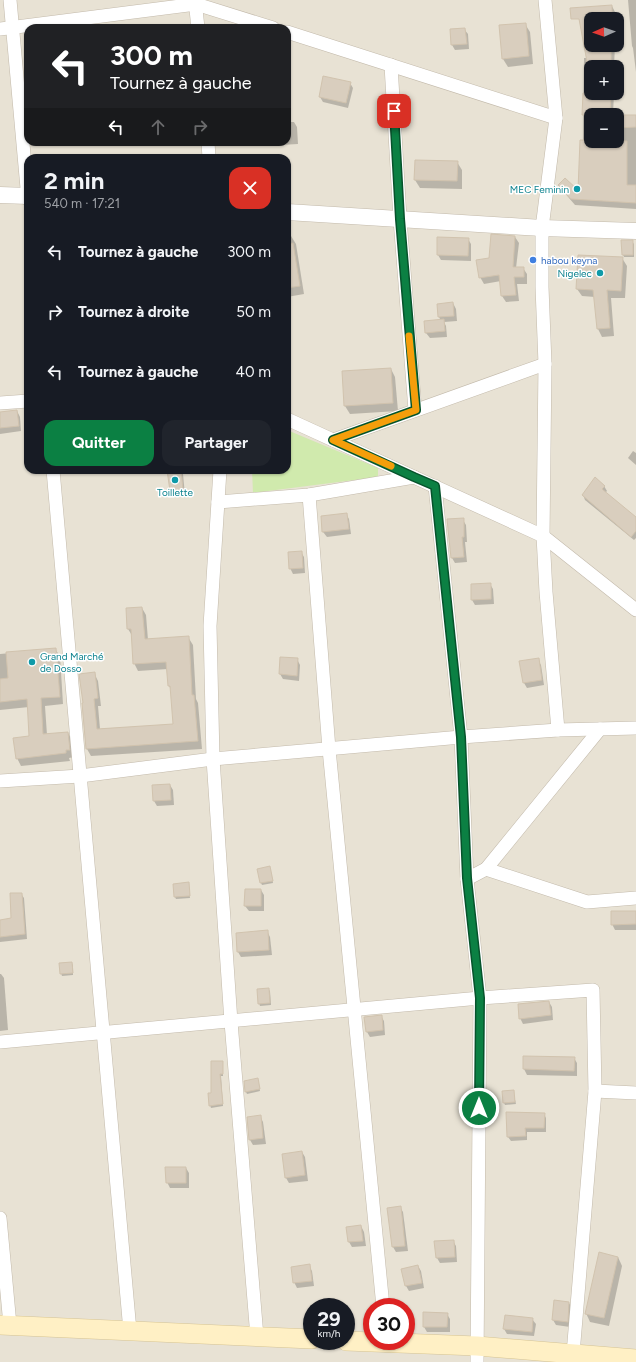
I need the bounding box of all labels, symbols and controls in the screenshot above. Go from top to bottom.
north arrow [584,12,624,52]
map controls [584,12,624,148]
text: 300 m [110,38,193,72]
icon: left [44,40,96,92]
button: + [584,60,624,100]
text: Tournez à gauche [110,72,252,94]
pin [377,94,411,128]
icon: arrive [383,100,405,122]
button: − [584,108,624,148]
icon: left [105,116,127,138]
icon: ahead [147,116,169,138]
icon: right [189,116,211,138]
text: 2 min [44,166,104,195]
button: close [229,167,271,209]
place label: MEC Feminin [510,183,569,196]
marker: MEC Feminin [572,184,582,194]
text: 540 m · 17:21 [44,196,120,211]
icon: left [44,241,66,263]
text: Tournez à gauche [78,243,198,261]
text: 300 m [227,243,271,261]
place label: habou keyna [541,254,597,267]
marker: habou keyna [528,255,538,265]
place label: Nigelec [558,267,593,280]
marker: Nigelec [595,268,605,278]
icon: right [44,301,66,323]
text: Tournez à droite [78,303,189,321]
text: 50 m [236,303,271,321]
icon: left [44,361,66,383]
text: Tournez à gauche [78,363,198,381]
text: 40 m [236,363,271,381]
button: Quitter [44,420,154,466]
button: Partager [162,420,271,466]
marker: Toillette [170,475,180,485]
place label: Toillette [157,486,193,499]
place label: Grand Marché de Dosso [40,650,104,675]
marker: Grand Marché de Dosso [27,657,37,667]
position arrow [458,1087,500,1129]
speed limit sign: 30 [363,1298,415,1350]
text: 29 [317,1307,341,1331]
text: km/h [318,1327,340,1340]

